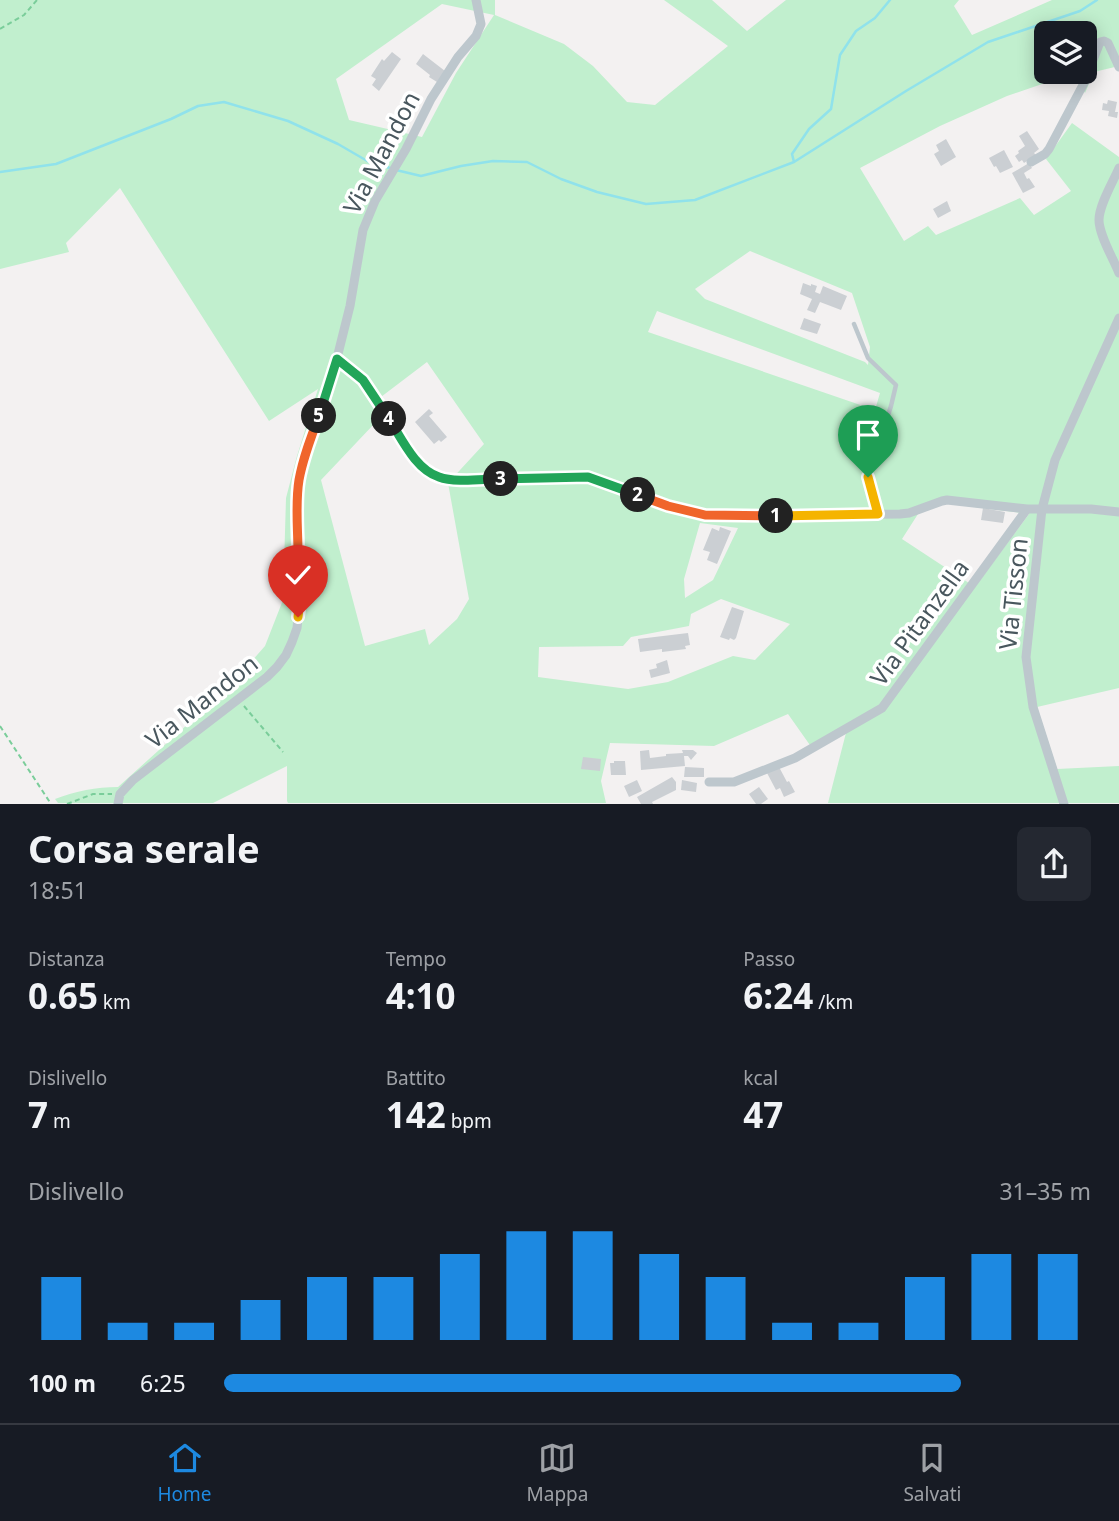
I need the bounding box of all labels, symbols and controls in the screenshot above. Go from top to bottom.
map controls [1034,21,1097,84]
button: layers [1034,21,1097,84]
street label: Via Mandon [335,85,427,219]
pin: 5 [302,398,336,434]
text: 5 [313,402,324,428]
pin: 4 [372,402,406,436]
text: 4 [383,405,394,431]
pin [838,405,898,477]
icon: arrive [849,416,887,454]
pin: 3 [484,462,518,496]
text: 3 [495,465,506,491]
pin: 2 [620,477,656,512]
text: 2 [632,481,643,507]
pin: 1 [758,498,794,534]
text: 1 [770,502,781,528]
street label: Via Tisson [990,536,1035,651]
pin [268,545,328,617]
street label: Via Pitanzella [862,552,976,692]
icon: check [279,556,317,594]
street label: Via Mandon [138,646,264,755]
text: Corsa serale [28,822,260,874]
button: share [1017,827,1091,901]
text: 18:51 [28,874,87,906]
text: Distanza [28,946,105,972]
text: Tempo [386,946,447,972]
text: Passo [743,946,795,972]
text: 0.65 [28,972,98,1019]
text: 4:10 [386,972,456,1019]
text: 6:24 [743,972,813,1019]
text: km [98,989,131,1015]
text: /km [813,989,853,1015]
text: Dislivello [28,1065,107,1091]
text: Battito [386,1065,446,1091]
text: kcal [743,1065,778,1091]
text: 7 [28,1091,48,1138]
text: 142 [386,1091,446,1138]
text: 47 [743,1091,783,1138]
text: m [48,1108,71,1134]
text: bpm [446,1108,492,1134]
text: Dislivello [28,1175,124,1207]
text: 31–35 m [999,1175,1091,1207]
text: 100 m [28,1367,96,1399]
text: 6:25 [140,1367,186,1399]
tab: Home [157,1439,212,1507]
tab: Mappa [527,1439,588,1507]
tab: Salvati [903,1439,961,1507]

